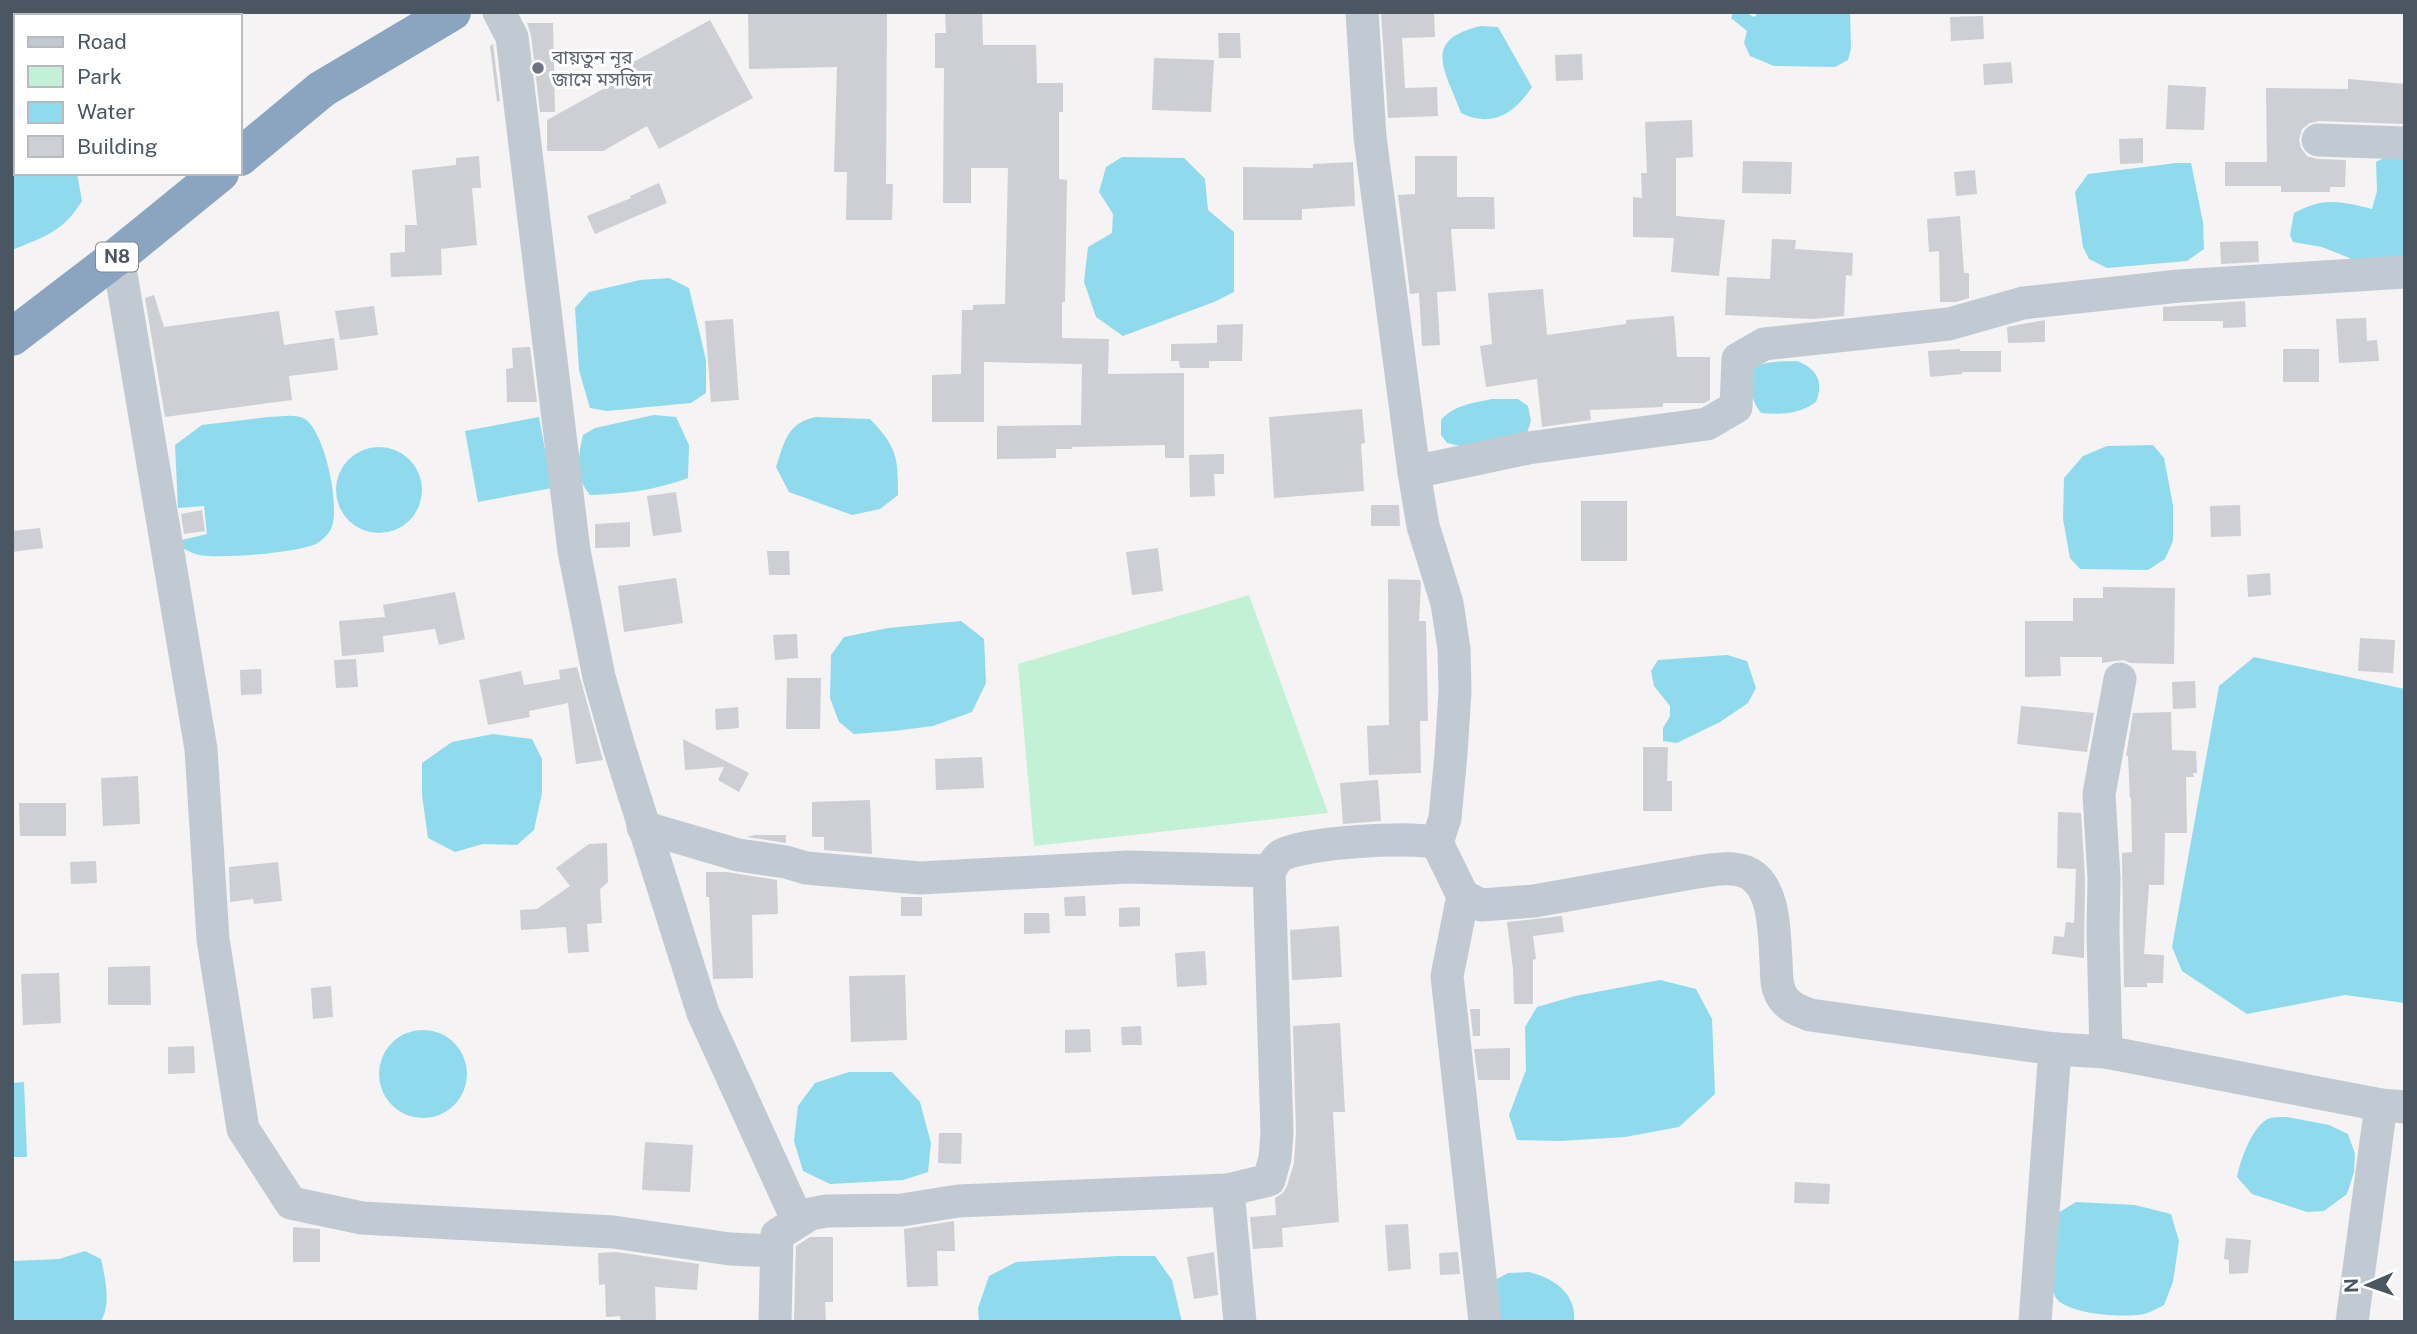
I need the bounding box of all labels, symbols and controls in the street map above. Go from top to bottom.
legend [14,14,242,175]
text: Road [77,29,127,54]
place label: বায়তুন নূর জামে মসজিদ [551,46,652,90]
marker: বায়তুন নূর জামে মসজিদ [530,60,546,76]
text: Park [77,64,122,89]
text: Water [77,99,135,124]
text: Building [77,134,158,159]
road number: N8 [96,243,138,272]
north arrow [2333,1250,2403,1320]
text: N [2340,1278,2362,1293]

